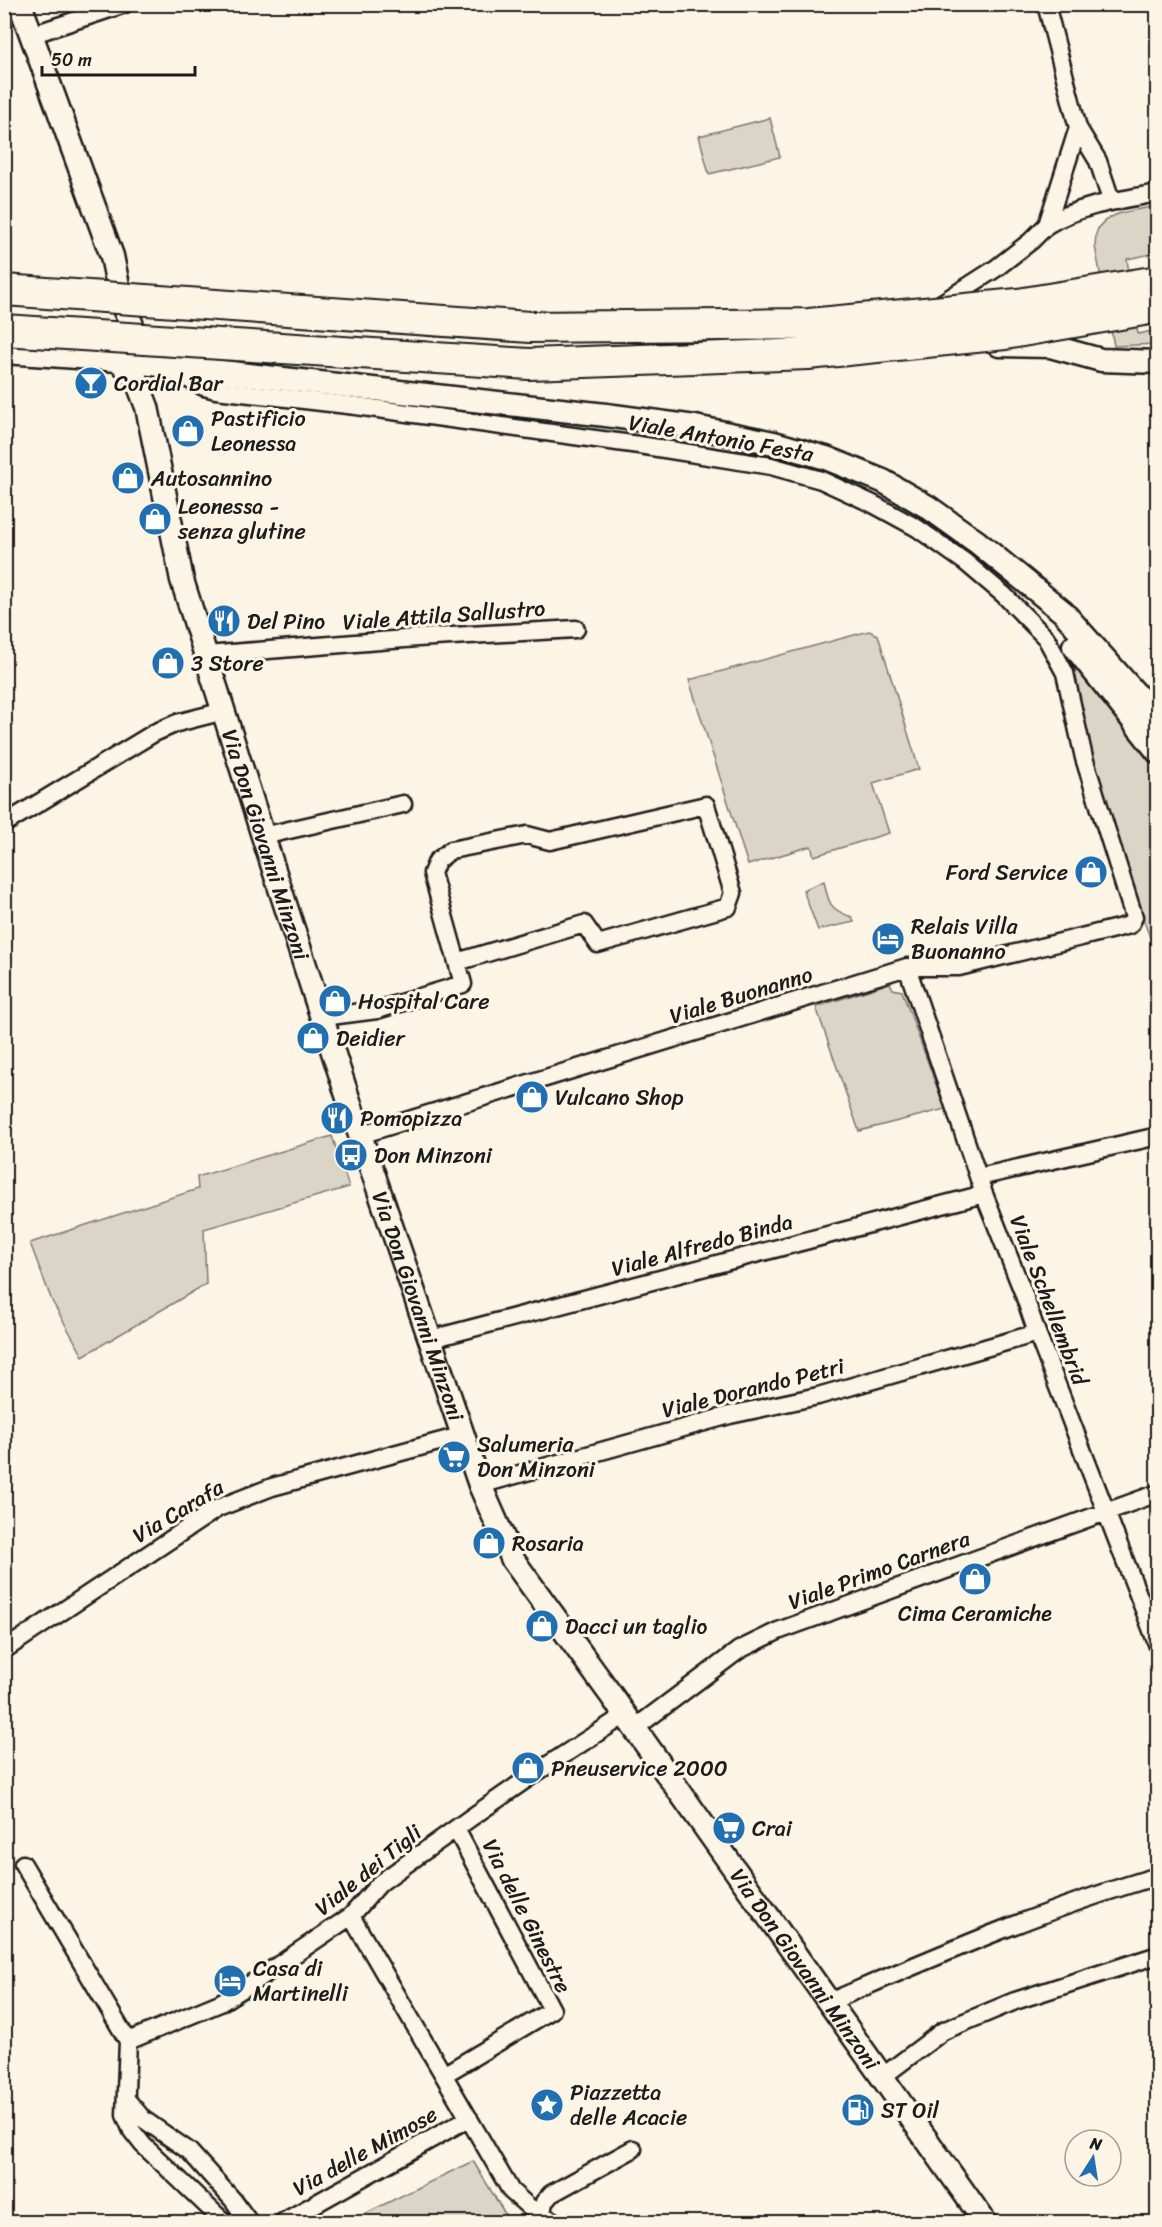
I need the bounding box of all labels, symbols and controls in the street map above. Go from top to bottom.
scale bar [42,39,195,77]
text: 50 m [51,44,92,76]
place label: Cordial Bar [114,364,225,403]
bar icon: Cordial Bar [73,365,109,401]
place label: Pastificio Leonessa [211,399,306,463]
street label: Viale Antonio Festa [626,403,817,474]
shop icon: Pastificio Leonessa [170,413,206,449]
place label: Autosannino [150,459,272,498]
shop icon: Autosannino [110,460,146,496]
place label: Leonessa - senza glutine [177,487,306,551]
shop icon: Leonessa - senza glutine [137,501,173,537]
street label: Viale Attila Sallustro [341,588,547,642]
place label: Del Pino [247,602,325,641]
restaurant icon: Del Pino [206,603,242,639]
place label: 3 Store [191,644,264,683]
shop icon: 3 Store [150,645,186,681]
street label: Via Don Giovanni Minzoni [211,724,322,966]
place label: Ford Service [946,853,1068,892]
shop icon: Ford Service [1073,854,1109,890]
place label: Relais Villa Buonanno [911,907,1019,971]
hotel icon: Relais Villa Buonanno [870,921,906,957]
street label: Viale Buonanno [665,955,817,1035]
place label: Hospital Care [358,982,490,1021]
shop icon: Hospital Care [317,983,353,1019]
place label: Deidier [336,1019,407,1058]
shop icon: Deidier [295,1020,331,1056]
place label: Vulcano Shop [555,1078,684,1117]
shop icon: Vulcano Shop [514,1079,550,1115]
place label: Pomopizza [360,1099,462,1138]
restaurant icon: Pomopizza [319,1100,355,1136]
place label: Don Minzoni [374,1136,493,1175]
bus stop icon: Don Minzoni [333,1137,369,1173]
street label: Via Don Giovanni Minzoni [361,1186,476,1427]
street label: Viale Alfredo Binda [607,1202,797,1288]
street label: Viale Schellembrid [999,1209,1100,1392]
street label: Viale Dorando Petri [658,1346,849,1430]
place label: Salumeria Don Minzoni [477,1425,596,1489]
supermarket icon: Salumeria Don Minzoni [436,1439,472,1475]
street label: Via Carafa [125,1468,232,1554]
street label: Viale Primo Carnera [783,1519,976,1621]
place label: Rosaria [512,1524,584,1563]
shop icon: Rosaria [471,1525,507,1561]
shop icon: Cima Ceramiche [957,1561,993,1597]
place label: Cima Ceramiche [898,1594,1052,1633]
place label: Dacci un taglio [565,1607,708,1646]
shop icon: Dacci un taglio [524,1608,560,1644]
place label: Pneuservice 2000 [551,1749,728,1788]
shop icon: Pneuservice 2000 [510,1750,546,1786]
place label: Crai [752,1809,793,1848]
supermarket icon: Crai [711,1810,747,1846]
street label: Viale dei Tigli [306,1814,431,1926]
street label: Via delle Ginestre [471,1832,583,2000]
street label: Via Don Giovanni Minzoni [720,1859,891,2079]
place label: Casa di Martinelli [253,1949,349,2013]
hotel icon: Casa di Martinelli [212,1963,248,1999]
place label: Piazzetta delle Acacie [570,2073,687,2137]
place icon: Piazzetta delle Acacie [529,2087,565,2123]
place label: ST Oil [881,2091,940,2130]
fuel station icon: ST Oil [840,2092,876,2128]
street label: Via delle Mimose [285,2095,445,2207]
north arrow [1063,2128,1123,2188]
text: N [1087,2128,1105,2159]

